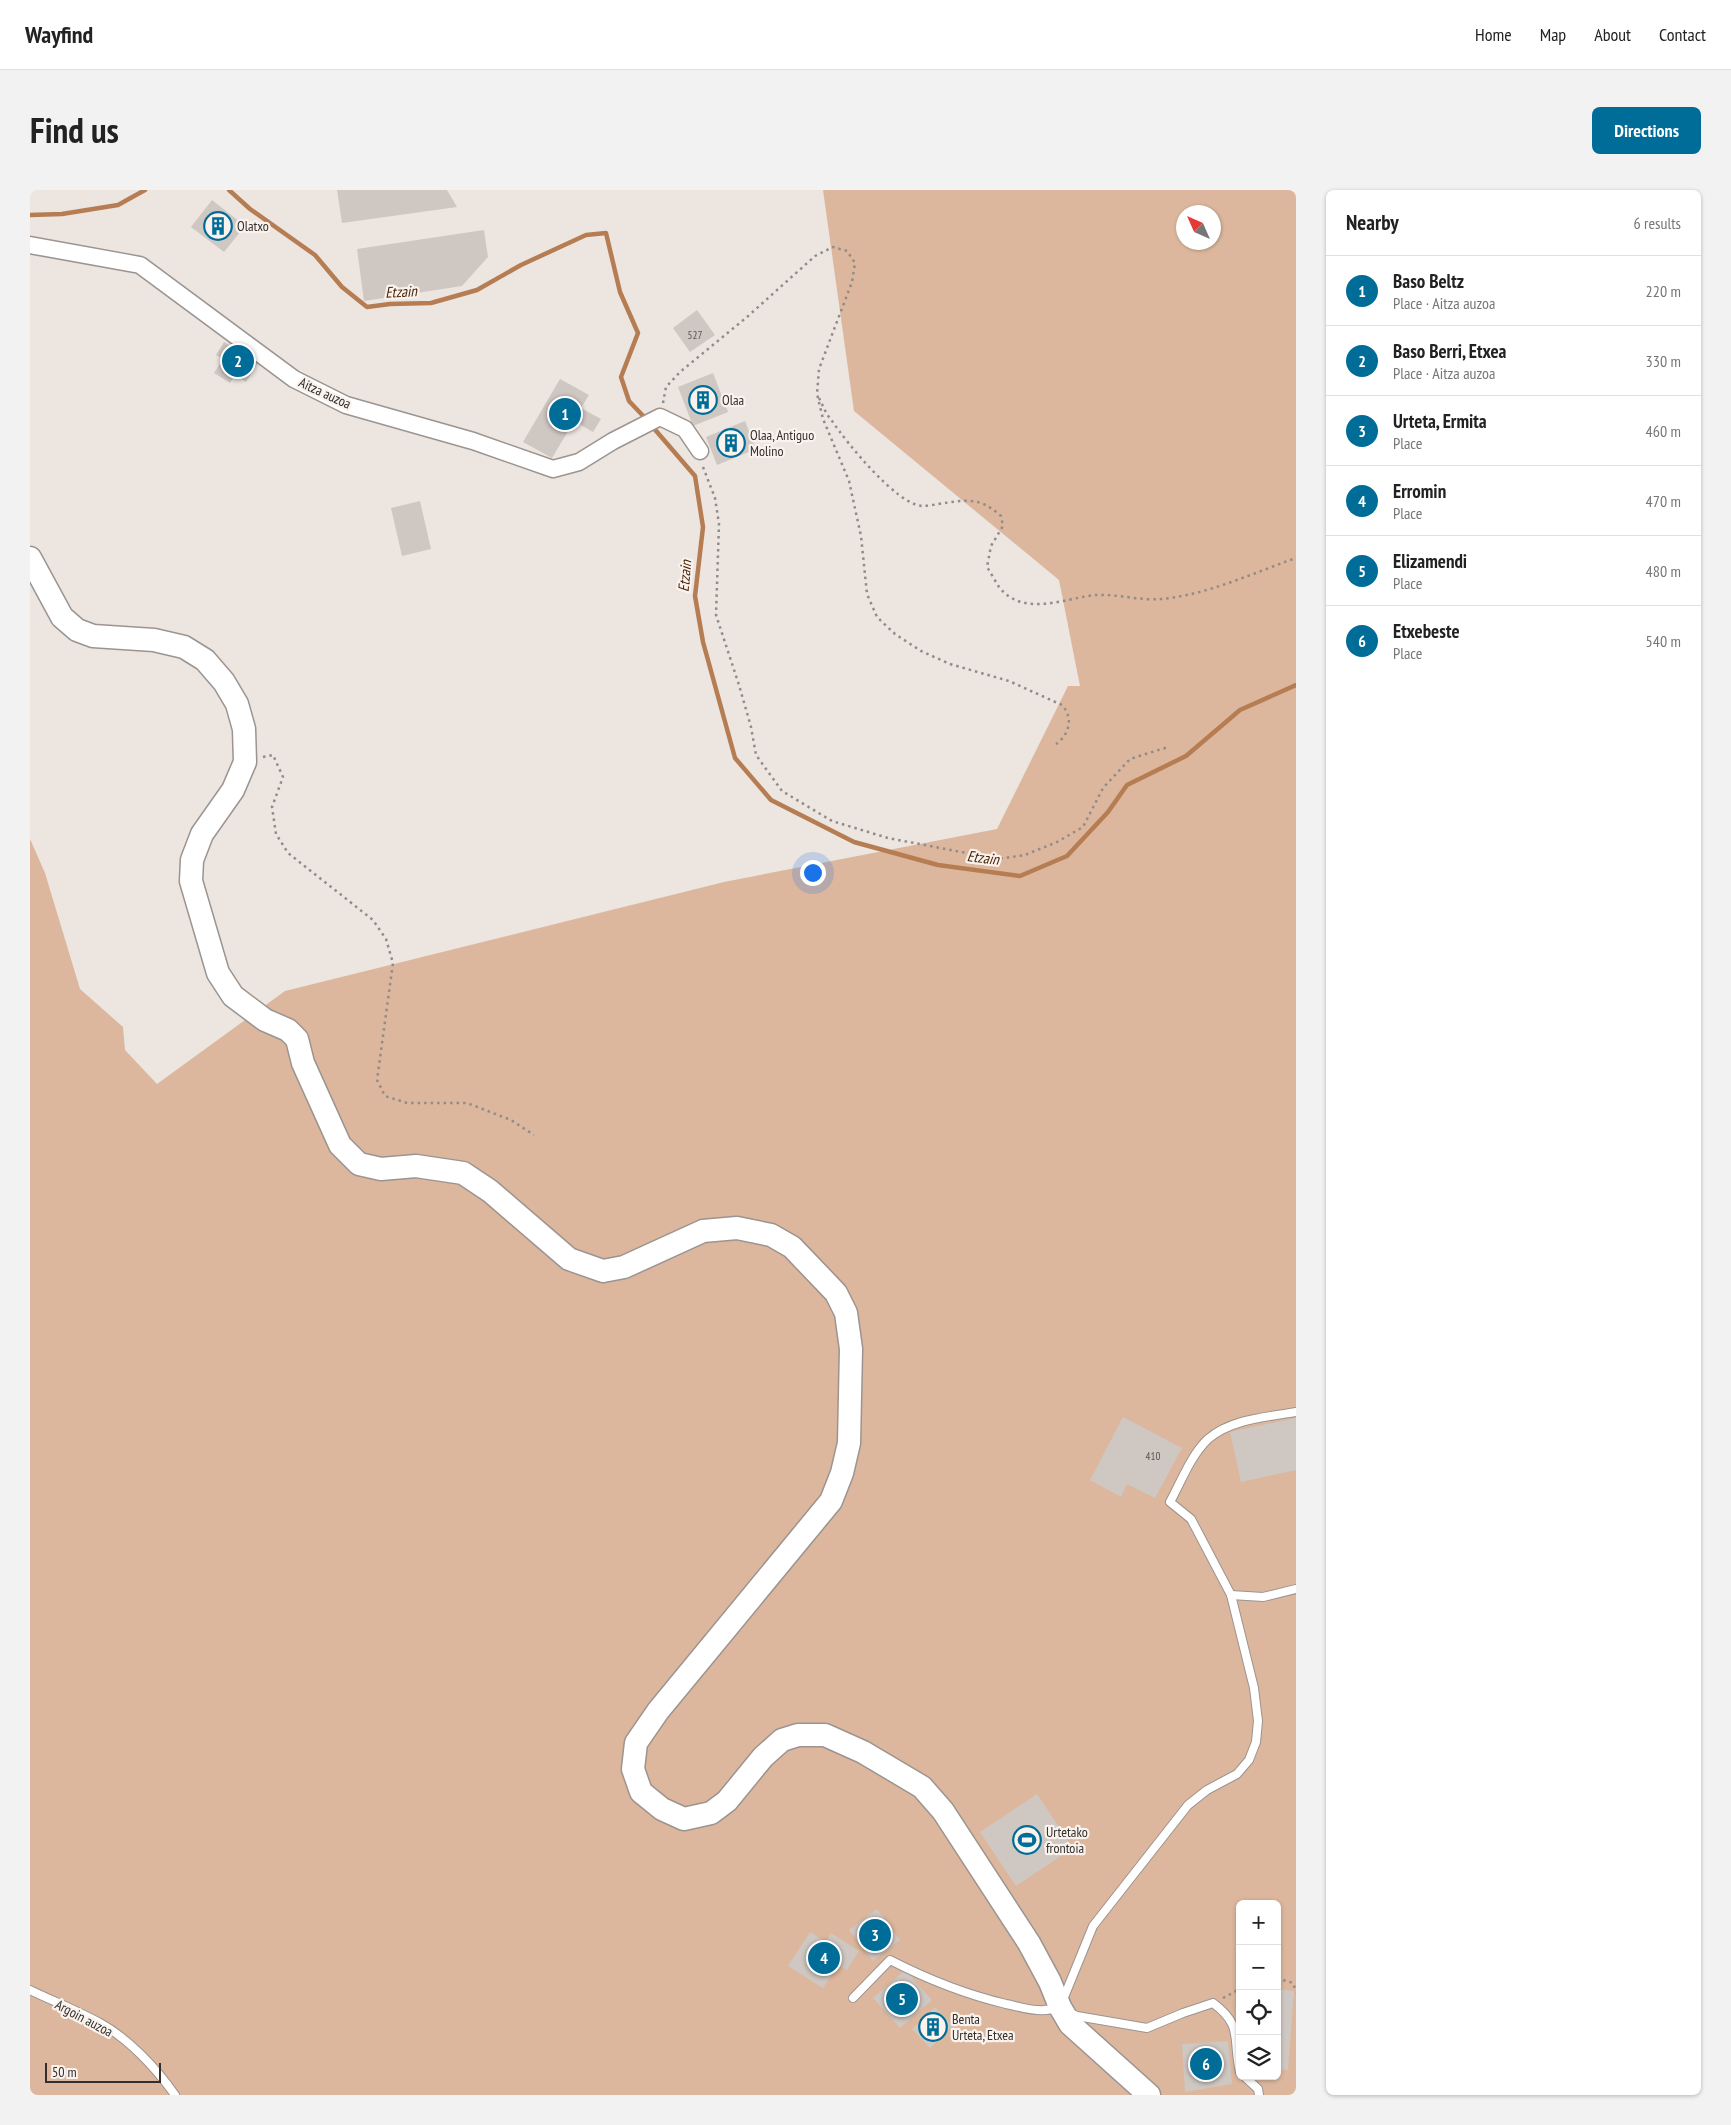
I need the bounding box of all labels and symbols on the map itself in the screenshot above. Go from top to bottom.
north arrow [1176,205,1221,250]
building icon: Olatxo [203,211,233,241]
place label: Olatxo [237,217,269,235]
water label: Etzain [385,281,419,302]
house number: 527 [688,328,702,342]
pin: 2 [222,342,254,380]
street label: Aitza auzoa [296,373,354,413]
building icon: Olaa [688,385,718,415]
place label: Olaa [722,391,744,409]
pin: 1 [549,395,581,433]
place label: Olaa, Antiguo Molino [750,426,814,460]
building icon: Olaa, Antiguo Molino [716,428,746,458]
water label: Etzain [674,558,695,593]
water label: Etzain [966,846,1001,869]
your location [800,860,826,886]
house number: 410 [1146,1449,1160,1463]
place label: Urtetako frontoia [1046,1823,1088,1857]
sports icon: Urtetako frontoia [1012,1825,1042,1855]
pin: 3 [859,1916,891,1954]
pin: 4 [808,1939,840,1977]
pin: 5 [886,1980,918,2018]
street label: Argoin auzoa [52,1995,116,2041]
place label: Benta Urteta, Etxea [952,2010,1014,2044]
building icon: Benta Urteta, Etxea [918,2012,948,2042]
pin: 6 [1190,2045,1222,2083]
scale bar [45,2060,161,2083]

